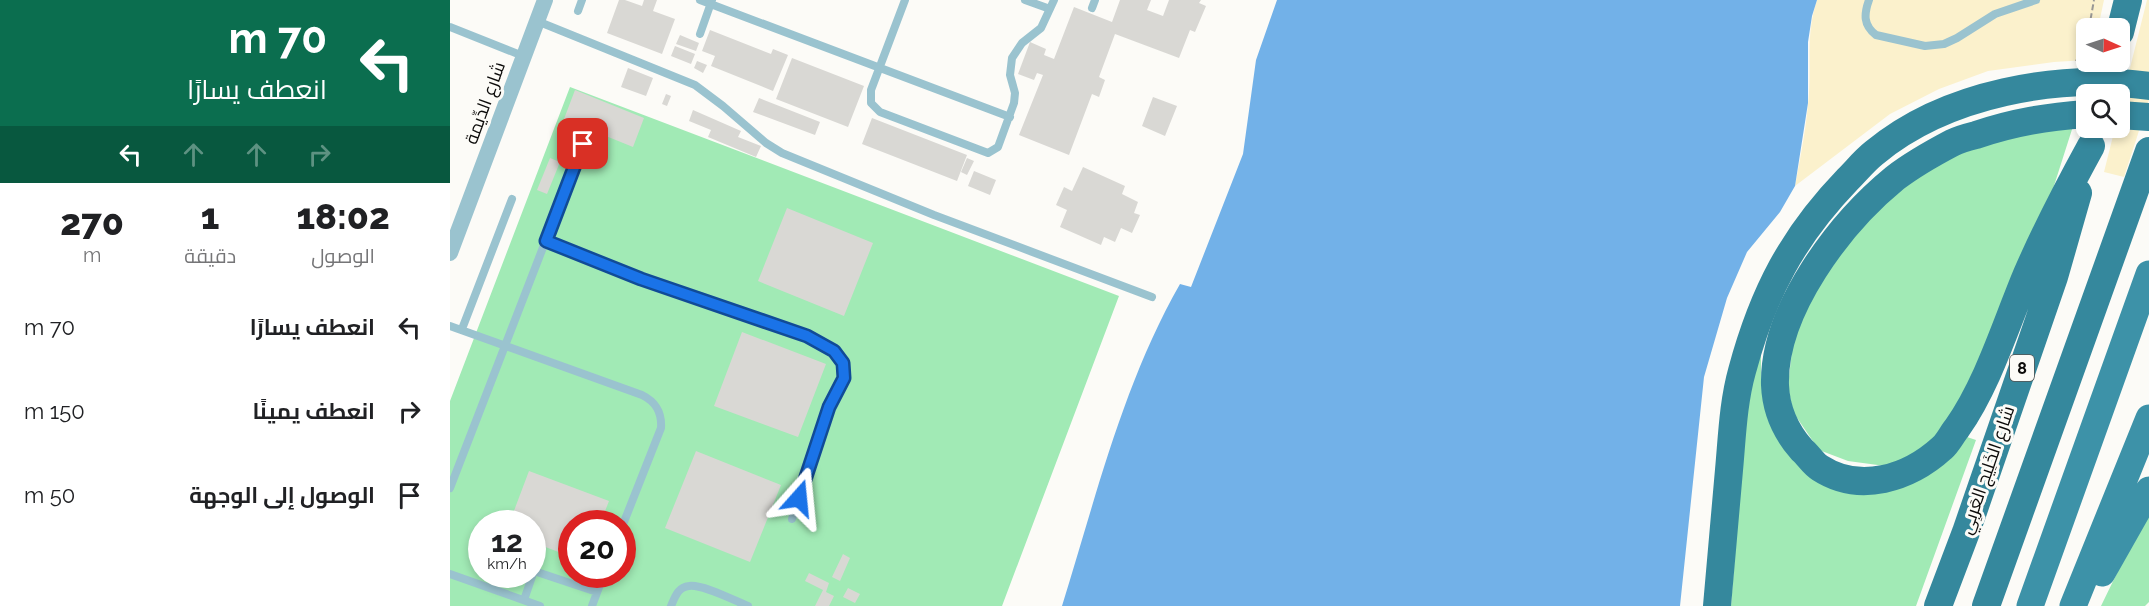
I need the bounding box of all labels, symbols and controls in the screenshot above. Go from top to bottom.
text: 70 m [228,14,327,63]
north arrow [2076,18,2130,72]
map controls [2076,18,2130,138]
icon: left [348,24,426,102]
street label: شارع الدِّيمة [460,59,511,148]
text: انعطف يسارًا [187,74,327,105]
button: search [2076,84,2130,138]
pin [557,118,608,169]
icon: arrive [566,127,599,160]
icon: left [114,138,147,171]
icon: ahead [177,138,210,171]
icon: ahead [240,138,273,171]
icon: right [303,138,336,171]
text: 1 [201,195,220,237]
text: 18:02 [296,195,390,237]
text: 270 [60,201,124,243]
text: m [83,243,101,267]
text: دقيقة [184,244,236,268]
text: الوصول [311,244,375,268]
icon: left [393,311,426,344]
text: 70 m [24,314,75,340]
text: انعطف يسارًا [250,314,375,340]
road number: 8 [2010,355,2034,381]
icon: right [393,395,426,428]
text: 150 m [24,398,85,424]
text: انعطف يمينًا [252,398,375,424]
street label: شارع الخَلِيج العَربِي [1955,403,2022,538]
position arrow [767,466,831,530]
icon: arrive [393,479,426,512]
text: 50 m [24,482,75,508]
text: الوصول إلى الوجهة [189,482,375,508]
speed limit sign: 20 [558,510,636,588]
text: 12 [491,524,523,559]
text: km/h [487,555,527,573]

